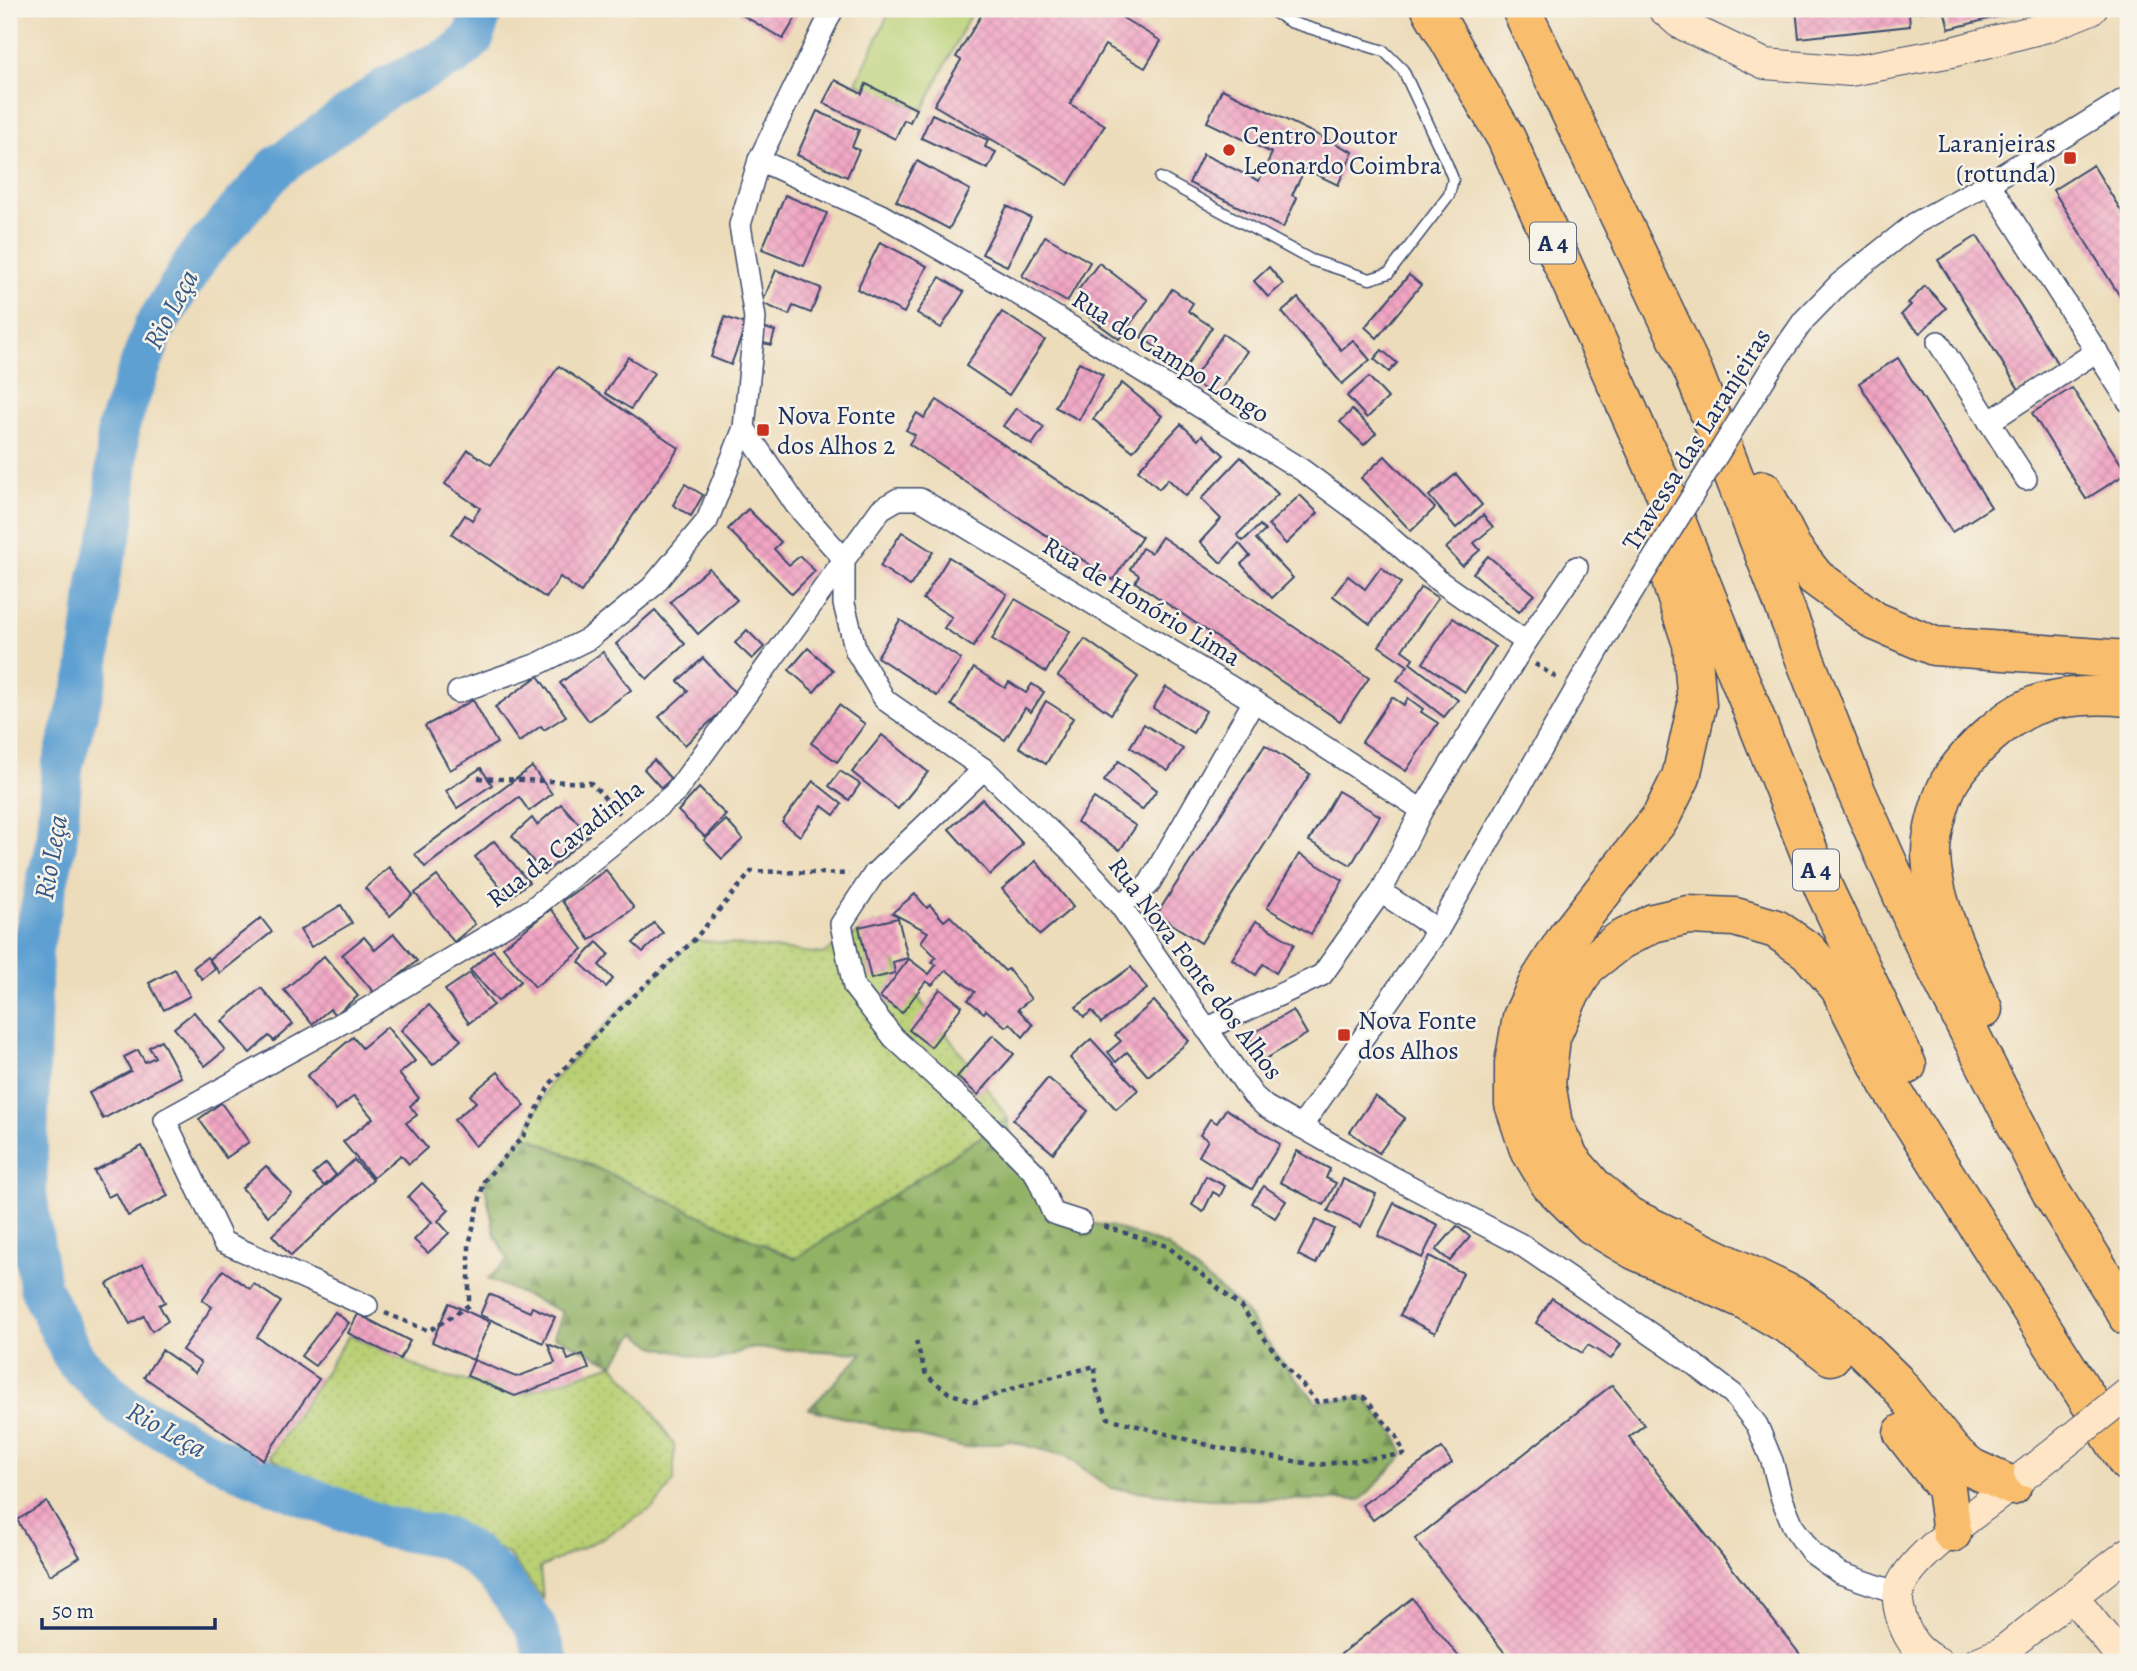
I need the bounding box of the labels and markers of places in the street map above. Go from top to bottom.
place label: Centro Doutor Leonardo Coimbra [1243,118,1442,183]
place label: Laranjeiras (rotunda) [1937,126,2056,191]
marker: Centro Doutor Leonardo Coimbra [1221,142,1237,158]
marker: Laranjeiras (rotunda) [2062,150,2078,166]
place label: Nova Fonte dos Alhos 2 [777,398,896,463]
marker: Nova Fonte dos Alhos 2 [755,422,771,438]
place label: Nova Fonte dos Alhos [1358,1003,1477,1068]
marker: Nova Fonte dos Alhos [1336,1027,1352,1043]

